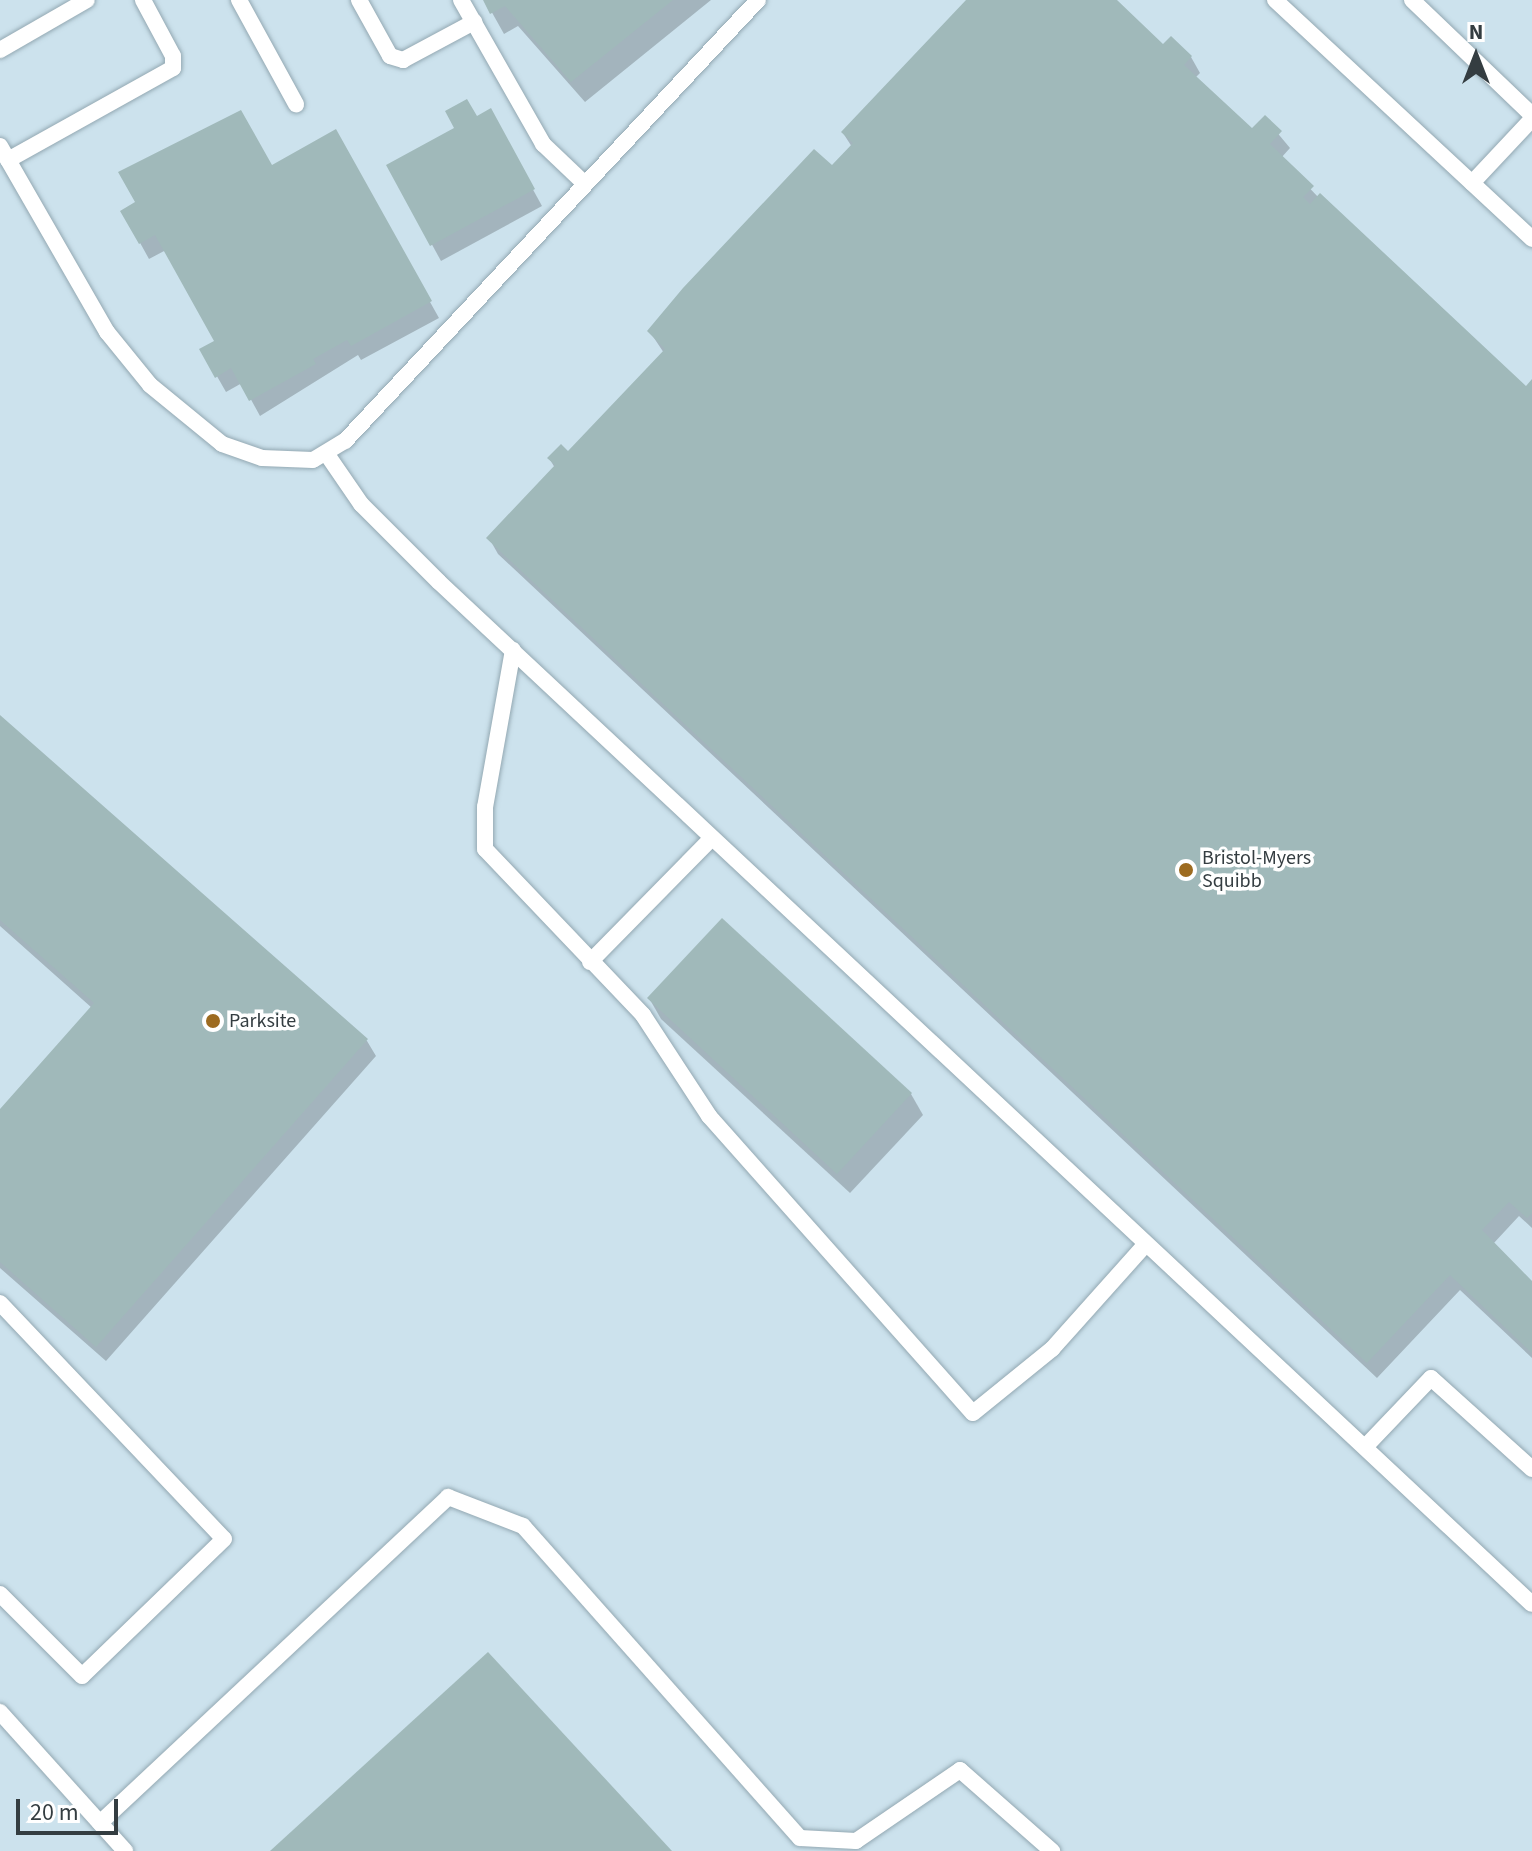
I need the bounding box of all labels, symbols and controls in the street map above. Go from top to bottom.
north arrow [1436,16,1516,96]
text: N [1469,16,1483,48]
place label: Bristol-Myers Squibb [1202,846,1311,893]
marker: Bristol-Myers Squibb [1177,861,1195,879]
place label: Parksite [229,1009,296,1033]
marker: Parksite [204,1012,222,1030]
scale bar [20,1783,122,1833]
text: 20 m [30,1795,79,1830]

